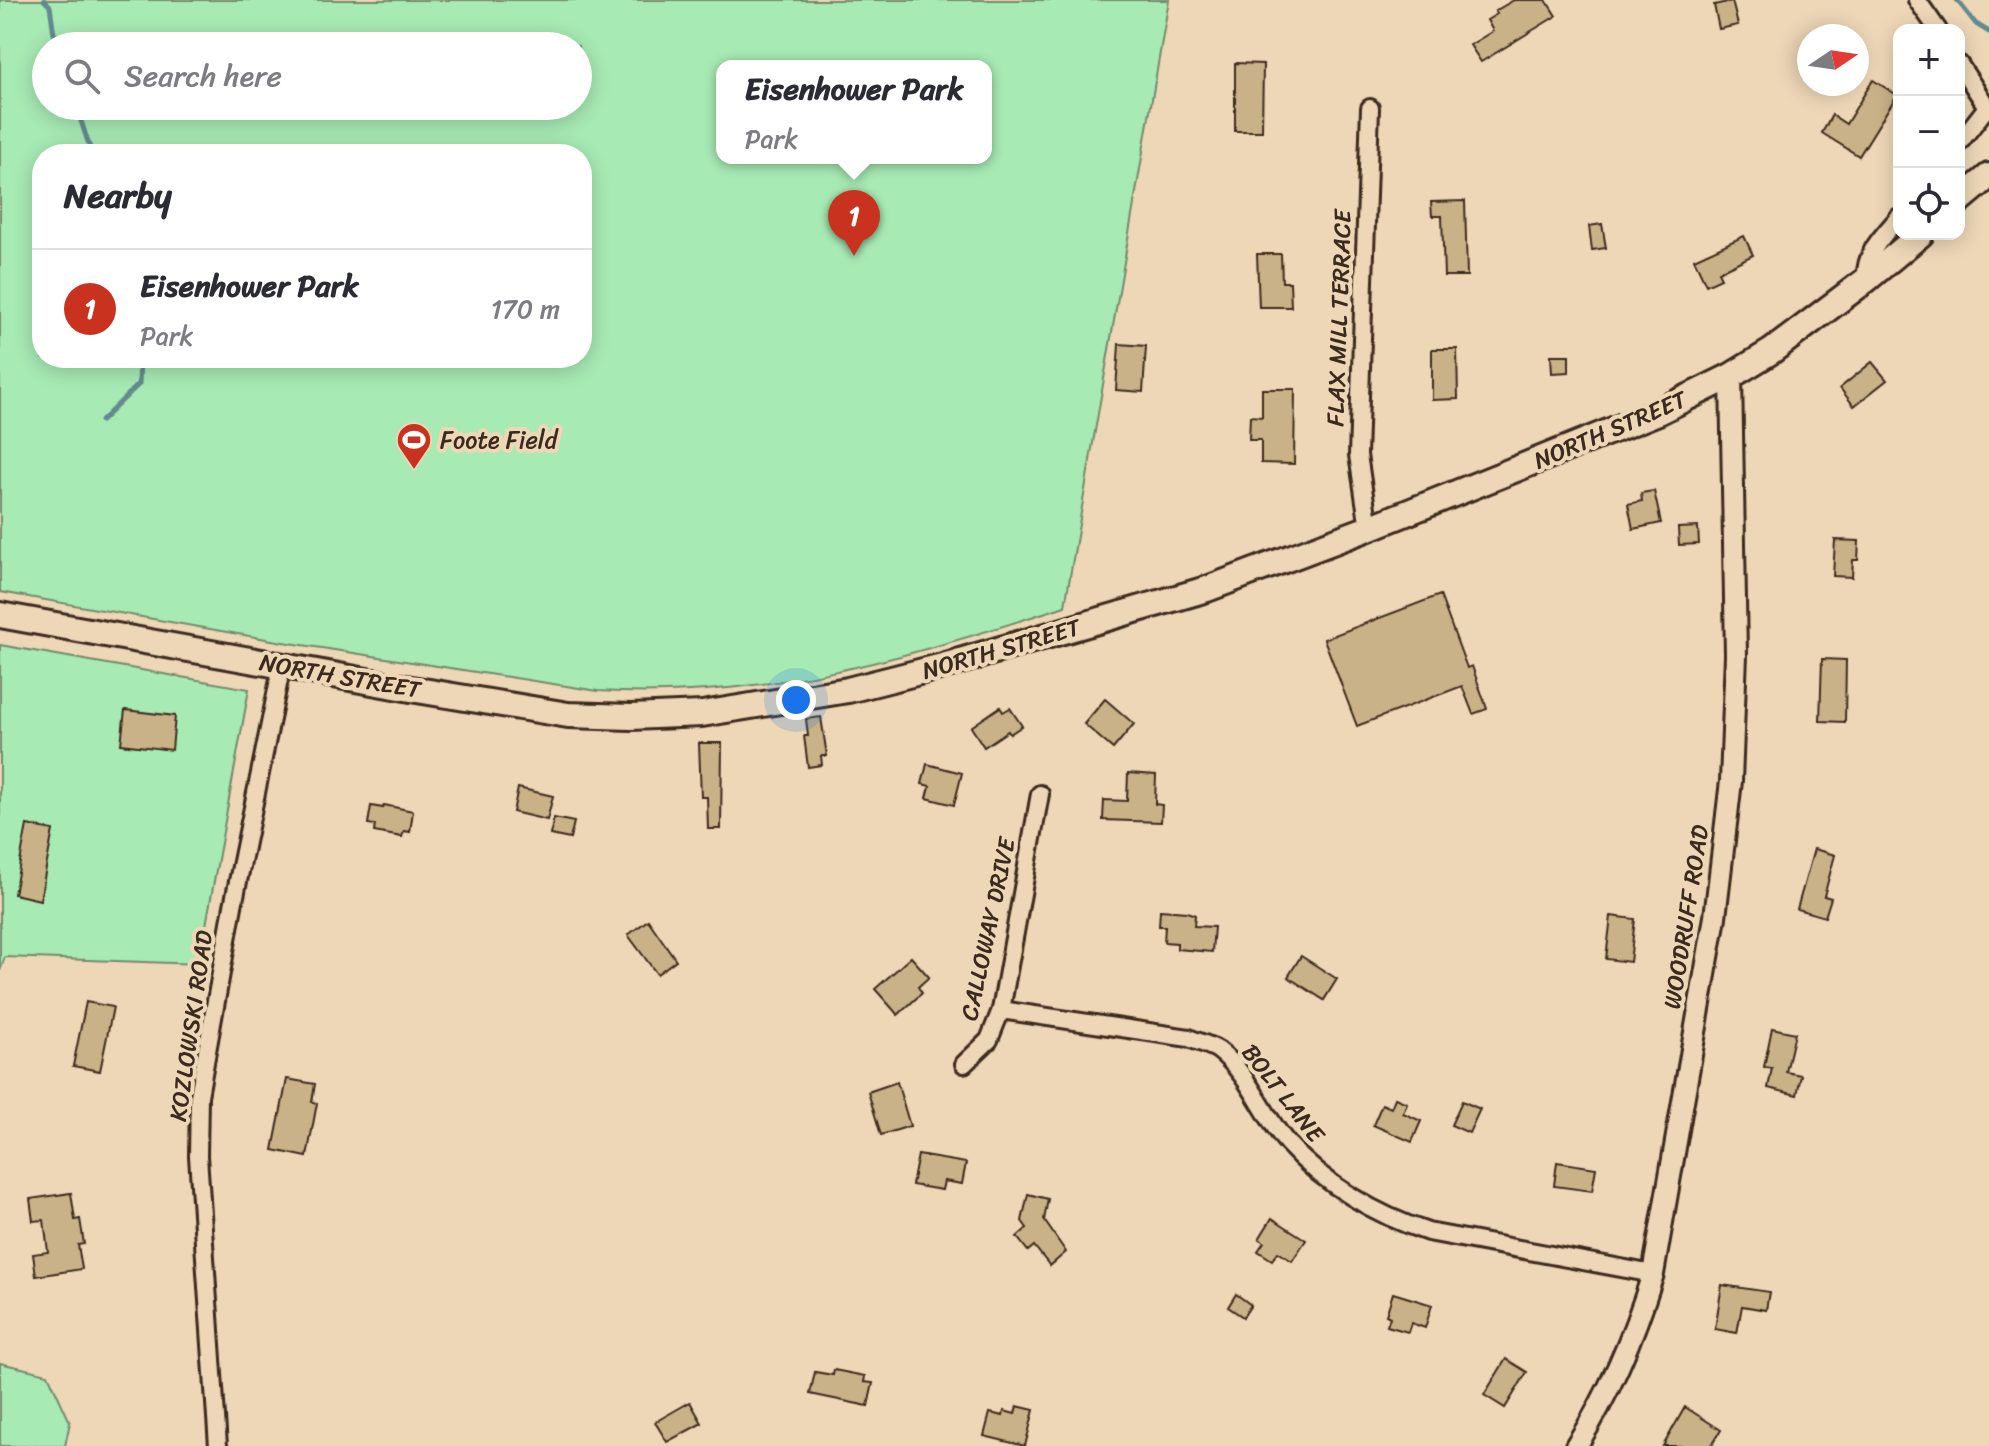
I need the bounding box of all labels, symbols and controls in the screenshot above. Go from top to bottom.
north arrow [1797,24,1869,96]
map controls [1893,24,1965,240]
button: + [1893,24,1965,96]
search box [32,32,592,120]
text: Search here [124,49,282,103]
icon: search [60,54,104,98]
popup [716,60,992,164]
text: Eisenhower Park [745,62,963,116]
button: − [1893,96,1965,168]
text: Park [745,116,798,162]
text: Nearby [64,166,172,226]
button: locate [1893,168,1965,240]
pin: 1 [828,190,880,256]
street label: FLAX MILL TERRACE [1314,207,1364,427]
text: Eisenhower Park [140,259,359,313]
text: 1 [84,286,96,332]
text: 170 m [491,286,560,332]
text: Park [140,313,193,359]
street label: NORTH STREET [1527,378,1694,481]
place label: Foote Field [440,419,559,461]
sports icon: Foote Field [395,421,433,471]
street label: NORTH STREET [917,606,1086,692]
street label: NORTH STREET [256,641,425,711]
your location [776,680,816,720]
street label: WOODRUFF ROAD [1651,821,1721,1012]
street label: CALLOWAY DRIVE [948,832,1028,1024]
street label: KOZLOWSKI ROAD [157,927,225,1124]
street label: BOLT LANE [1230,1034,1337,1153]

